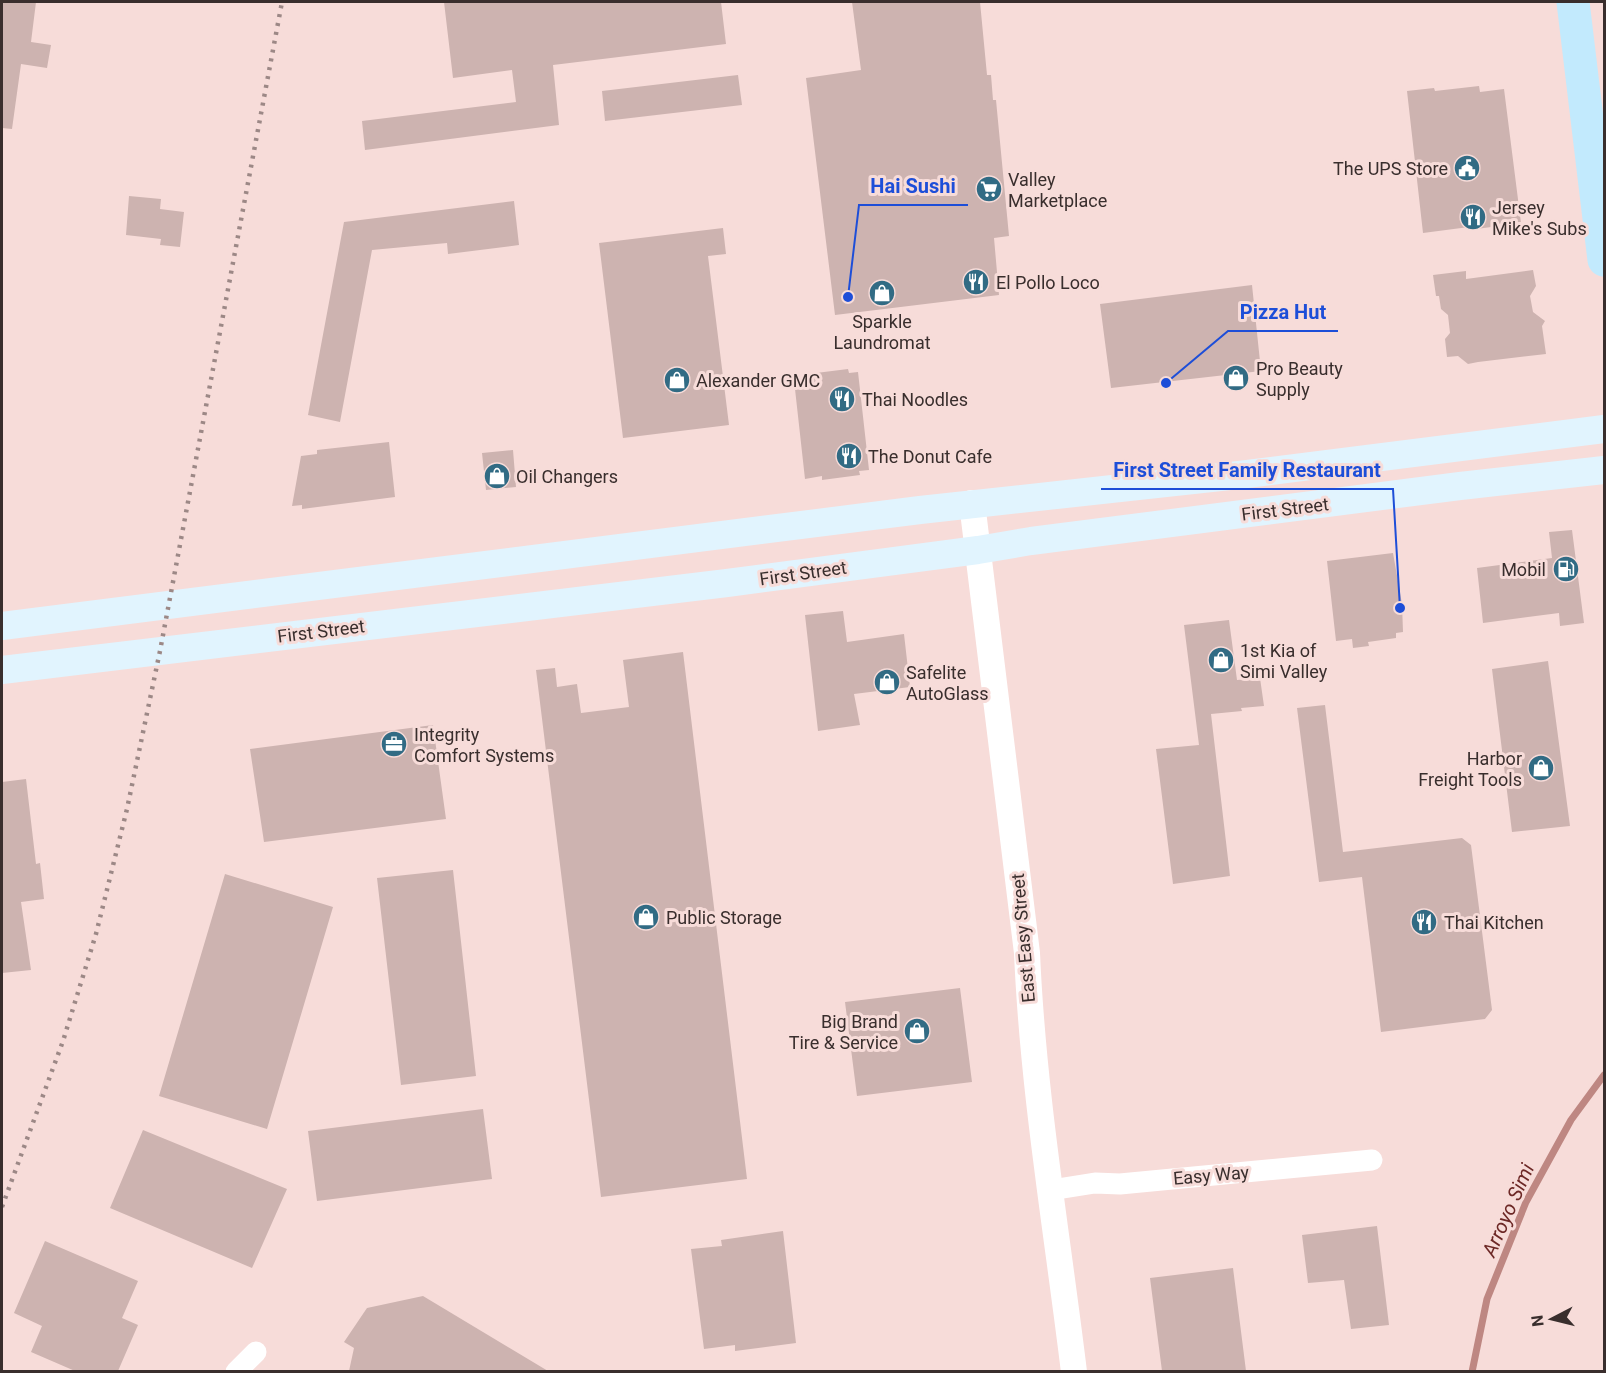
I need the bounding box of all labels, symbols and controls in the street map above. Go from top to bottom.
public building icon: The UPS Store [1452,153,1482,183]
place label: The UPS Store [1333,158,1448,179]
callout: Hai Sushi [859,167,968,205]
place label: Valley Marketplace [1008,169,1107,211]
text: Hai Sushi [870,174,956,198]
supermarket icon: Valley Marketplace [974,174,1004,204]
place label: Jersey Mike's Subs [1492,197,1587,239]
restaurant icon: Jersey Mike's Subs [1458,202,1488,232]
restaurant icon: El Pollo Loco [961,267,991,297]
place label: El Pollo Loco [996,272,1100,293]
shop icon: Sparkle Laundromat [867,278,897,308]
callout: Pizza Hut [1228,293,1338,331]
text: Pizza Hut [1240,300,1326,324]
place label: Sparkle Laundromat [833,311,931,353]
place label: Pro Beauty Supply [1256,358,1343,400]
shop icon: Pro Beauty Supply [1221,363,1251,393]
shop icon: Alexander GMC [662,365,692,395]
place label: Alexander GMC [696,370,820,391]
restaurant icon: Thai Noodles [827,384,857,414]
place label: Thai Noodles [862,389,968,410]
restaurant icon: The Donut Cafe [834,441,864,471]
place label: The Donut Cafe [868,446,992,467]
callout: First Street Family Restaurant [1101,451,1393,489]
text: First Street Family Restaurant [1113,458,1381,482]
shop icon: Oil Changers [482,461,512,491]
place label: Oil Changers [516,466,618,487]
street label: First Street [1240,493,1330,525]
fuel station icon: Mobil [1551,554,1581,584]
street label: First Street [758,556,848,589]
place label: Mobil [1501,559,1546,580]
street label: First Street [276,615,366,647]
place label: 1st Kia of Simi Valley [1240,640,1328,682]
shop icon: 1st Kia of Simi Valley [1206,645,1236,675]
place label: Safelite AutoGlass [906,662,989,704]
shop icon: Safelite AutoGlass [872,667,902,697]
place label: Integrity Comfort Systems [414,724,554,766]
office icon: Integrity Comfort Systems [379,729,409,759]
place label: Harbor Freight Tools [1418,748,1522,790]
shop icon: Harbor Freight Tools [1526,753,1556,783]
street label: East Easy Street [1007,873,1039,1003]
shop icon: Public Storage [631,902,661,932]
place label: Public Storage [666,907,782,928]
restaurant icon: Thai Kitchen [1409,907,1439,937]
place label: Thai Kitchen [1444,912,1544,933]
place label: Big Brand Tire & Service [789,1011,898,1053]
shop icon: Big Brand Tire & Service [902,1016,932,1046]
water label: Arroyo Simi [1476,1159,1539,1261]
street label: Easy Way [1172,1161,1250,1189]
north arrow [1522,1289,1582,1349]
text: N [1527,1314,1548,1328]

